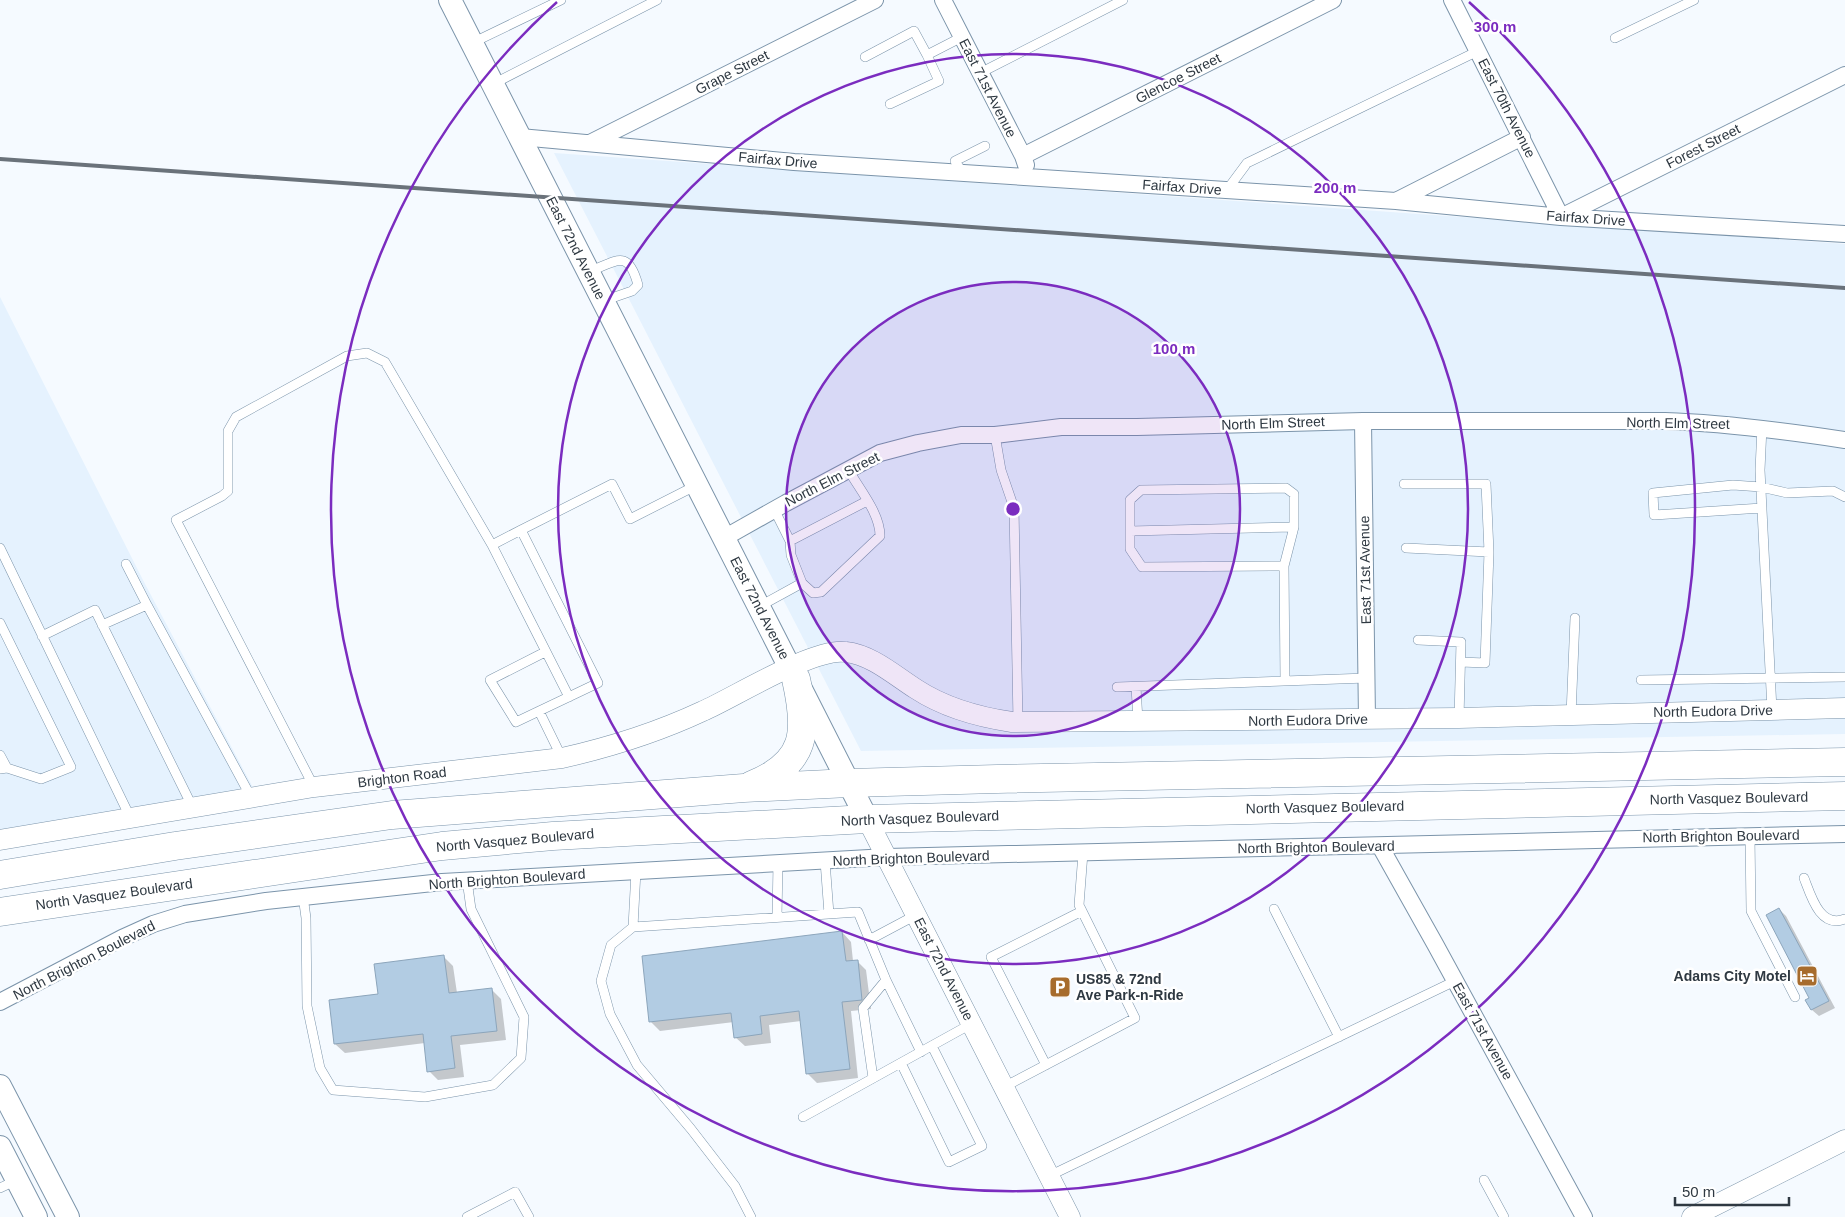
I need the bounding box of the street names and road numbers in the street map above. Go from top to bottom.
street label: East 71st Avenue [956,36,1020,140]
street label: Grape Street [693,47,771,97]
street label: Glencoe Street [1133,50,1223,106]
street label: East 70th Avenue [1475,56,1539,161]
street label: Forest Street [1663,120,1743,171]
street label: Fairfax Drive [738,149,818,171]
street label: Fairfax Drive [1142,176,1222,198]
street label: East 72nd Avenue [543,194,609,302]
street label: Fairfax Drive [1546,207,1626,229]
street label: North Elm Street [1221,413,1325,433]
street label: North Elm Street [1626,414,1730,432]
street label: North Elm Street [782,448,882,510]
street label: East 71st Avenue [1356,515,1374,624]
street label: East 72nd Avenue [727,554,793,662]
street label: North Eudora Drive [1653,702,1773,720]
street label: North Eudora Drive [1248,711,1368,729]
street label: Brighton Road [357,764,447,790]
street label: North Vasquez Boulevard [1650,789,1808,807]
street label: North Vasquez Boulevard [1246,798,1404,816]
street label: North Vasquez Boulevard [841,807,999,829]
street label: North Vasquez Boulevard [435,825,595,855]
street label: North Brighton Boulevard [1642,827,1800,845]
street label: North Brighton Boulevard [1237,838,1395,856]
street label: North Brighton Boulevard [832,847,990,869]
street label: North Brighton Boulevard [428,866,586,892]
street label: North Vasquez Boulevard [34,875,194,913]
street label: East 72nd Avenue [911,915,977,1023]
street label: North Brighton Boulevard [10,917,158,1003]
street label: East 71st Avenue [1450,980,1516,1083]

